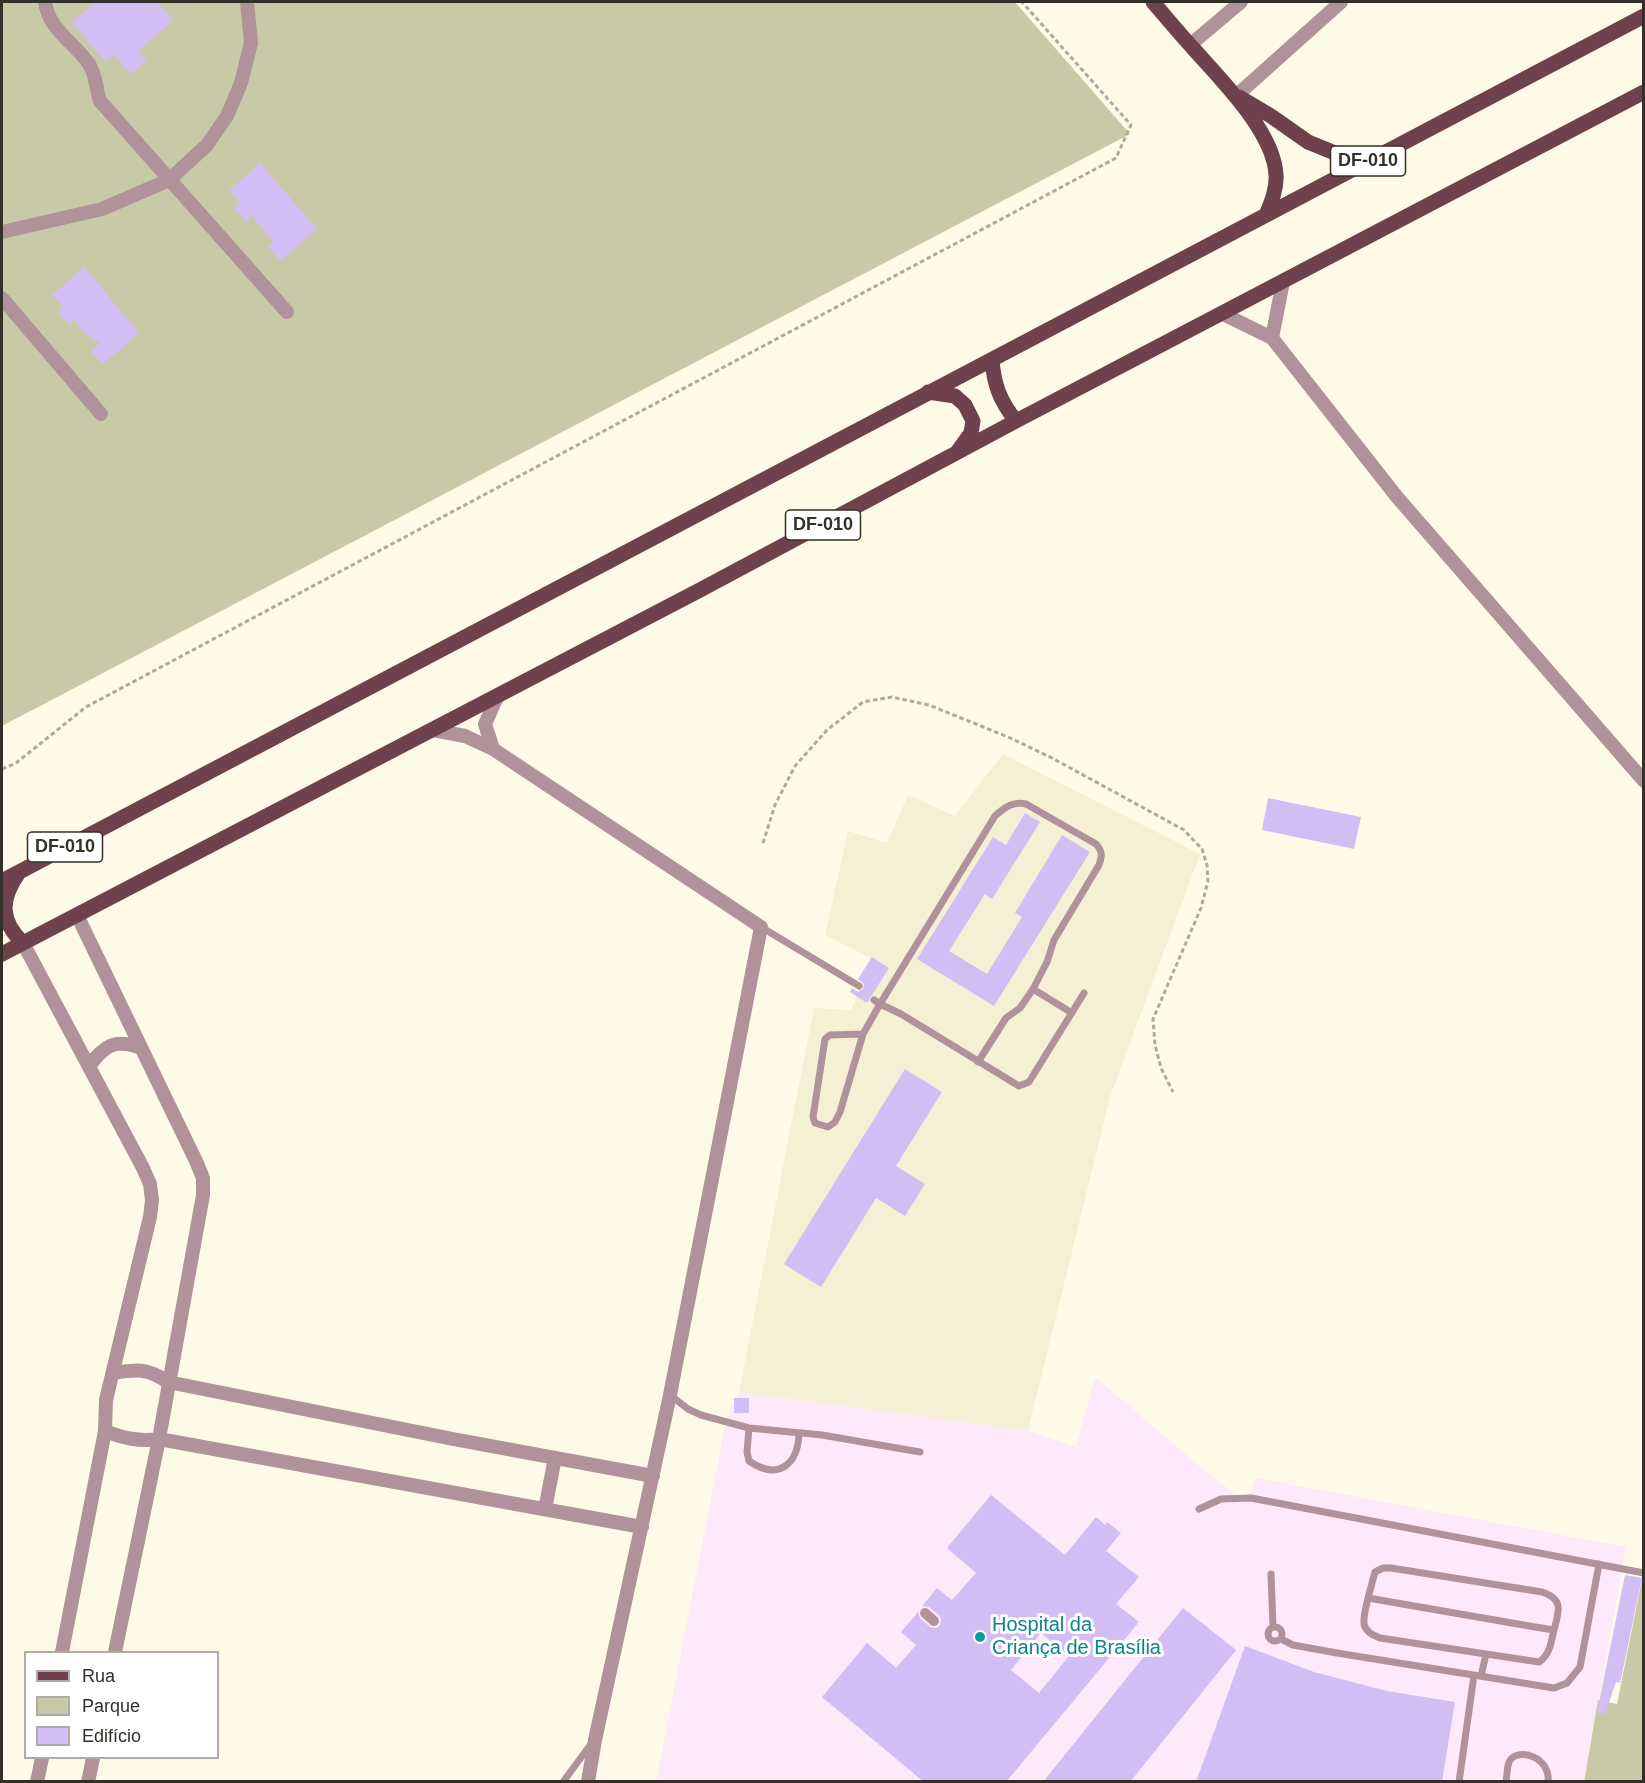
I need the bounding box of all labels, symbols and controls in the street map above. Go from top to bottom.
road number: DF-010 [1330,146,1406,176]
road number: DF-010 [786,510,860,540]
road number: DF-010 [28,832,103,862]
place label: Hospital da Criança de Brasília [992,1613,1161,1660]
marker: Hospital da Criança de Brasília [973,1630,987,1644]
legend [24,1651,219,1759]
text: Rua [82,1666,115,1686]
text: Parque [82,1696,140,1716]
text: Edifício [82,1726,141,1746]

